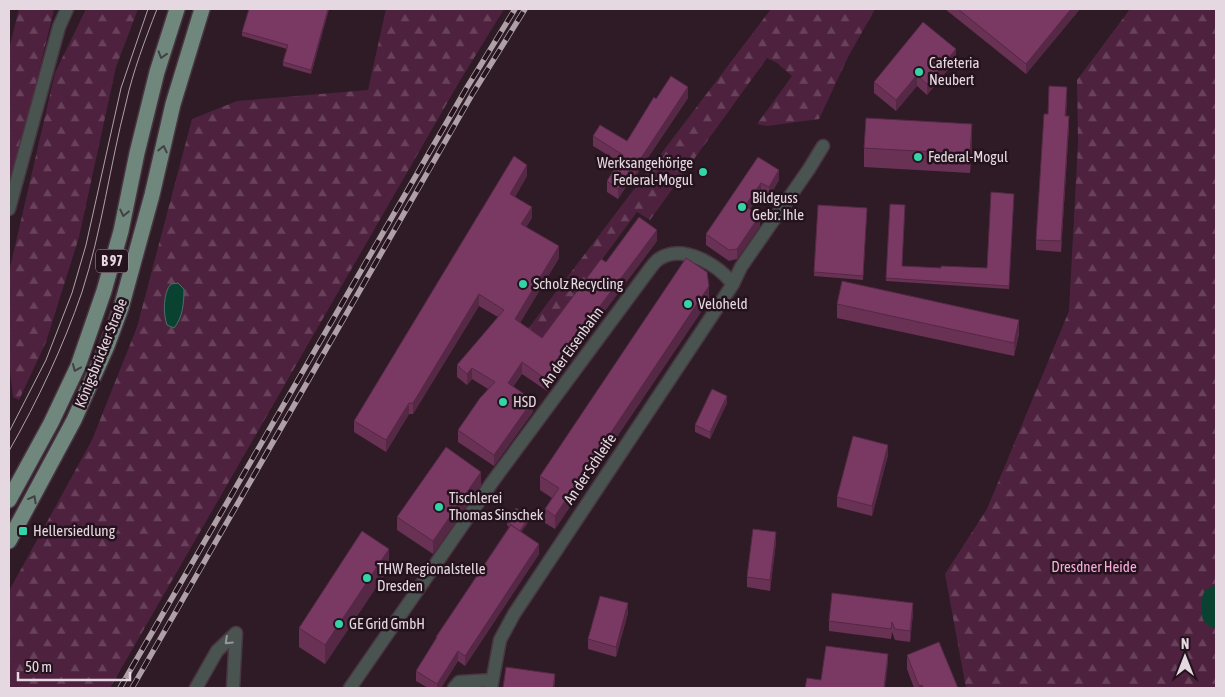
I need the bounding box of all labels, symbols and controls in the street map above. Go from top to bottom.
one-way arrow [157,51,167,59]
place label: Cafeteria Neubert [929,54,980,88]
marker: Cafeteria Neubert [913,66,925,78]
one-way arrow [157,145,168,154]
place label: Federal-Mogul [928,148,1008,165]
marker: Federal-Mogul [912,151,924,163]
place label: Werksangehörige Federal-Mogul [597,154,693,188]
marker: Werksangehörige Federal-Mogul [697,166,709,178]
place label: Bildguss Gebr. Ihle [752,189,804,223]
marker: Bildguss Gebr. Ihle [736,201,748,213]
one-way arrow [120,209,130,218]
road number: B 97 [96,250,128,272]
place label: Scholz Recycling [533,275,624,292]
marker: Scholz Recycling [517,278,529,290]
place label: Veloheld [698,295,748,312]
street label: Königsbrücker Straße [71,296,130,410]
marker: Veloheld [682,298,694,310]
street label: An der Eisenbahn [537,303,606,390]
one-way arrow [72,363,83,372]
place label: HSD [513,393,536,410]
marker: HSD [497,396,509,408]
street label: An der Schleife [560,430,619,507]
place label: Tischlerei Thomas Sinschek [449,489,544,523]
one-way arrow [26,495,36,504]
marker: Tischlerei Thomas Sinschek [433,501,445,513]
place label: Hellersiedlung [33,522,116,539]
marker: Hellersiedlung [17,525,29,537]
park label: Dresdner Heide [1051,558,1137,575]
place label: THW Regionalstelle Dresden [377,560,486,594]
marker: THW Regionalstelle Dresden [361,572,373,584]
place label: GE Grid GmbH [349,615,425,632]
marker: GE Grid GmbH [333,618,345,630]
north arrow [1160,632,1210,682]
one-way arrow [224,635,233,644]
text: N [1181,636,1189,652]
scale bar [18,650,130,682]
text: 50 m [25,658,52,675]

